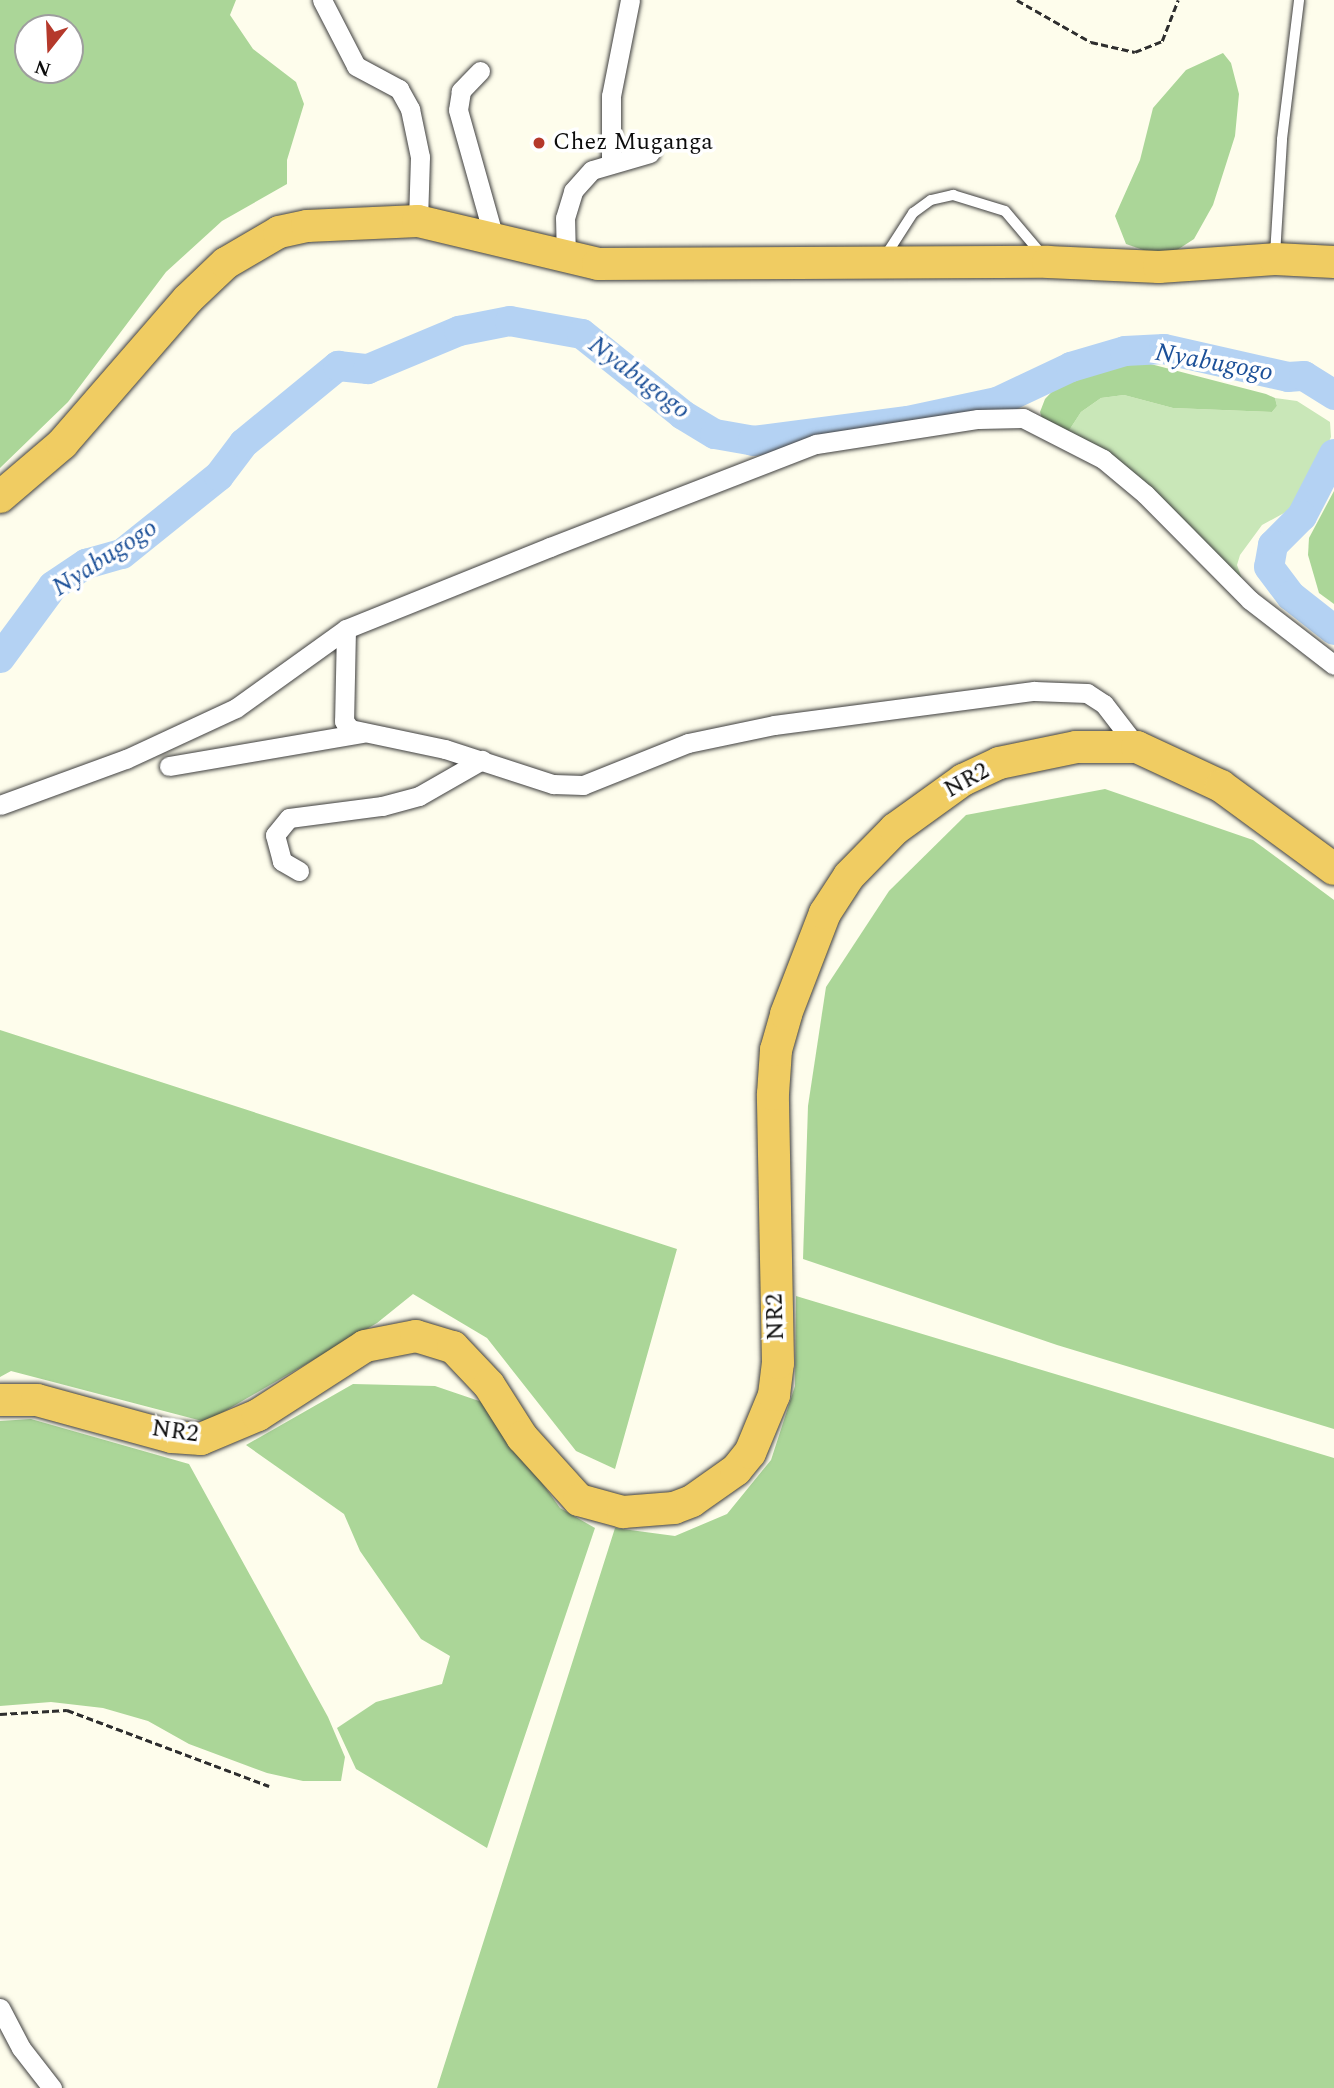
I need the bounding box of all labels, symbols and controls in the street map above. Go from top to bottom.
north arrow [14,14,84,84]
text: N [31,51,55,84]
place label: Chez Muganga [553,129,713,157]
marker: Chez Muganga [531,135,547,151]
water label: Nyabugogo [582,330,696,426]
water label: Nyabugogo [1152,337,1276,389]
water label: Nyabugogo [46,512,164,604]
street label: NR2 [940,757,994,805]
street label: NR2 [761,1293,791,1341]
street label: NR2 [150,1414,200,1450]

